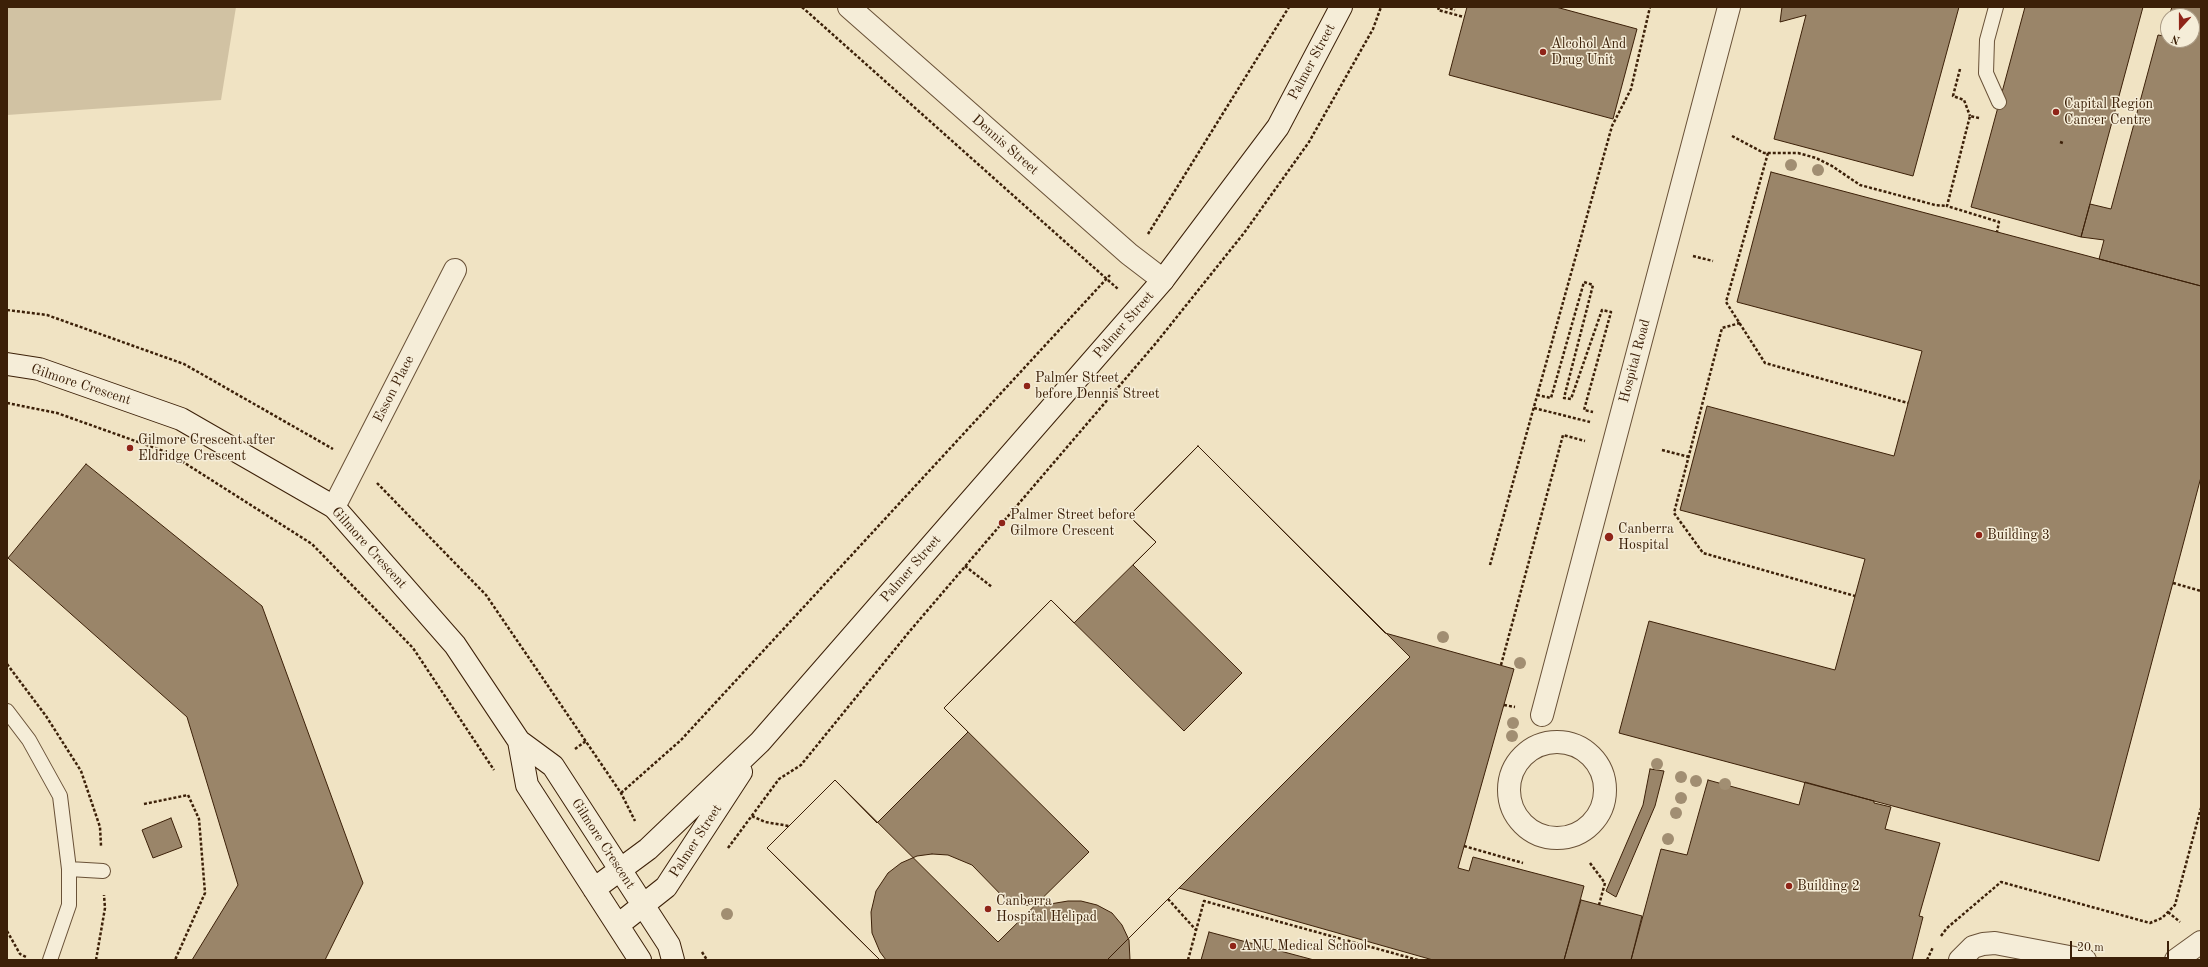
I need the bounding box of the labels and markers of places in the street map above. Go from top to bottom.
place label: Alcohol And Drug Unit [1551,36,1626,68]
marker: Alcohol And Drug Unit [1538,47,1548,57]
place label: Capital Region Cancer Centre [2064,96,2153,128]
marker: Capital Region Cancer Centre [2051,107,2061,117]
place label: Palmer Street before Dennis Street [1035,370,1160,402]
marker: Palmer Street before Dennis Street [1022,381,1032,391]
place label: Gilmore Crescent after Eldridge Crescent [138,432,275,464]
marker: Gilmore Crescent after Eldridge Crescent [125,443,135,453]
place label: Palmer Street before Gilmore Crescent [1010,507,1135,540]
marker: Palmer Street before Gilmore Crescent [997,518,1007,528]
place label: Canberra Hospital [1618,521,1674,554]
place label: Building 3 [1987,527,2050,543]
marker: Building 3 [1974,530,1984,540]
marker: Canberra Hospital [1603,531,1615,543]
place label: Building 2 [1797,878,1860,894]
marker: Building 2 [1784,881,1794,891]
place label: Canberra Hospital Helipad [996,893,1097,926]
marker: Canberra Hospital Helipad [983,904,993,914]
place label: ANU Medical School [1241,938,1367,954]
marker: ANU Medical School [1228,941,1238,951]

